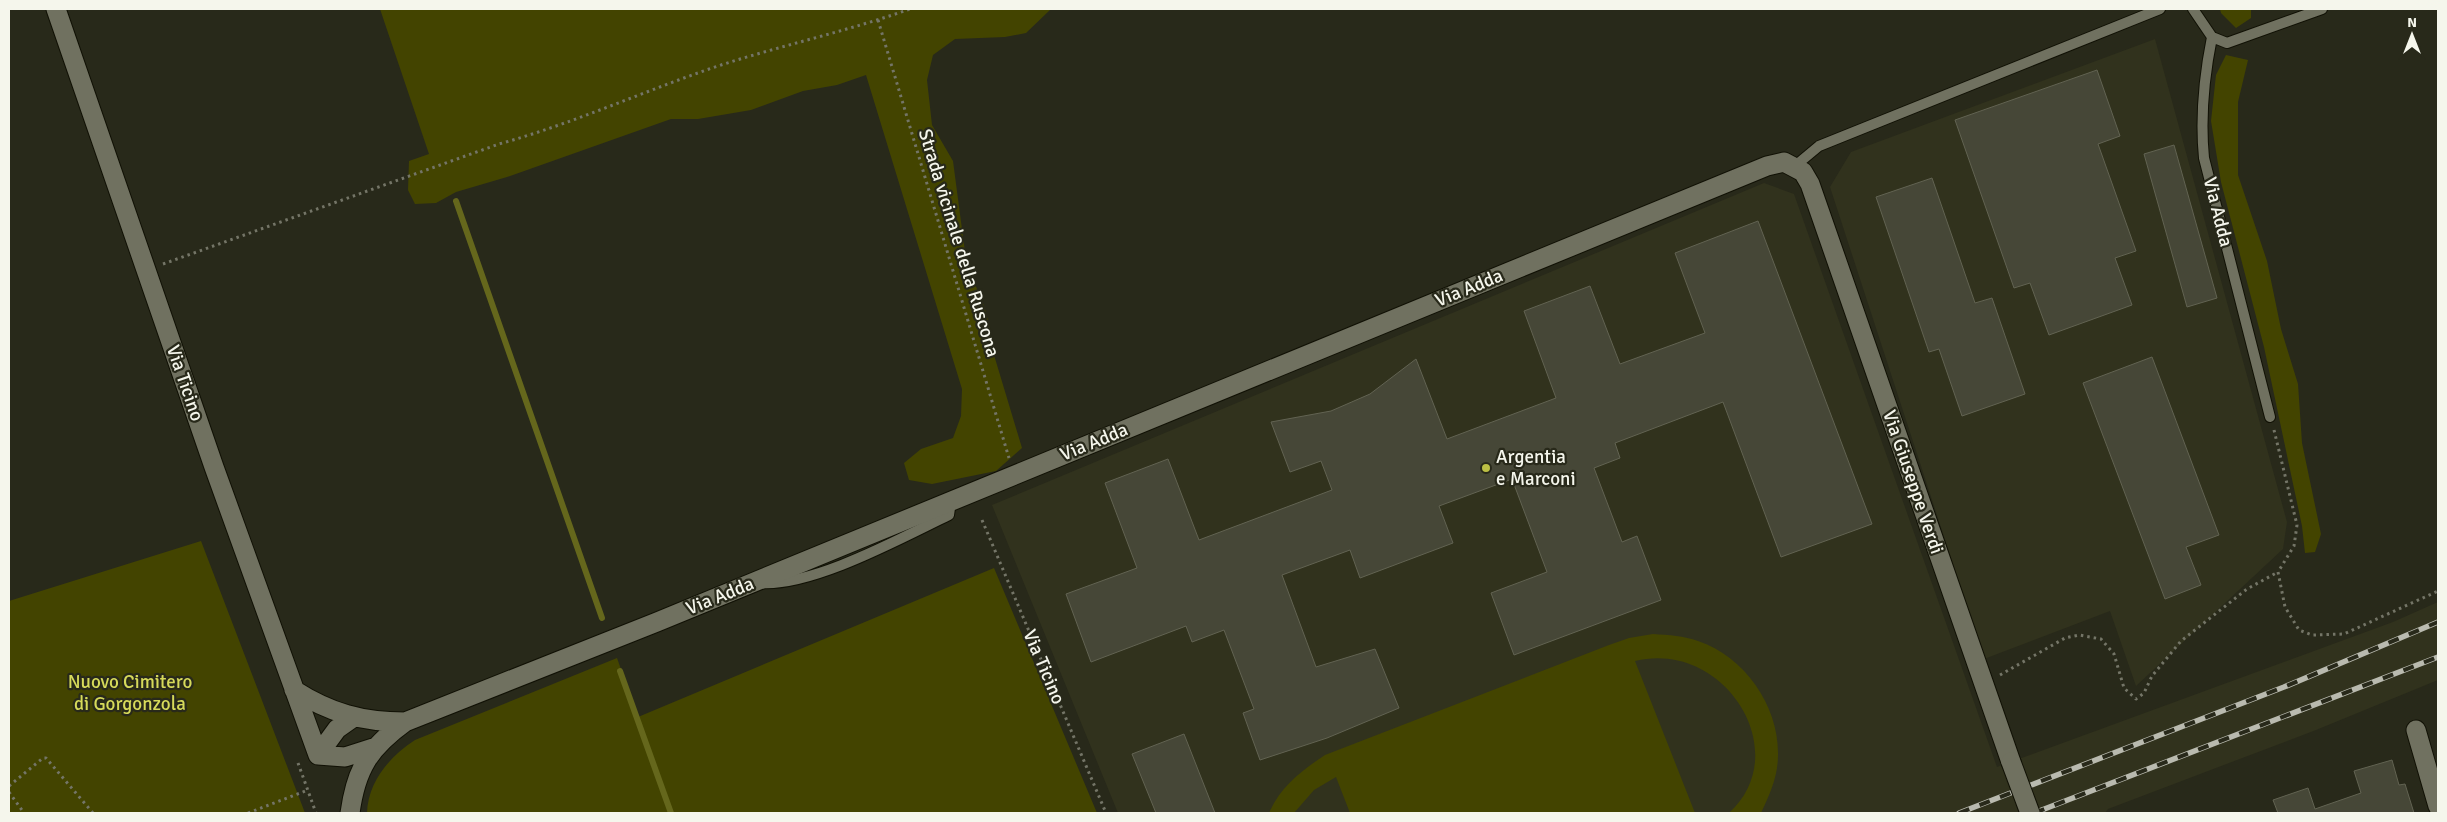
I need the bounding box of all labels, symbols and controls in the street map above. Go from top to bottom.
north arrow [2387,10,2437,60]
text: N [2407,14,2417,31]
street label: Strada vicinale della Ruscona [913,126,1005,360]
street label: Via Adda [2198,175,2238,249]
street label: Via Adda [1432,264,1506,312]
street label: Via Ticino [161,342,209,424]
street label: Via Giuseppe Verdi [1877,407,1949,557]
street label: Via Adda [1057,418,1131,466]
place label: Argentia e Marconi [1496,445,1576,491]
marker: Argentia e Marconi [1480,462,1492,474]
street label: Via Adda [683,572,757,620]
street label: Via Ticino [1018,626,1071,708]
park label: Nuovo Cimitero di Gorgonzola [68,670,192,716]

